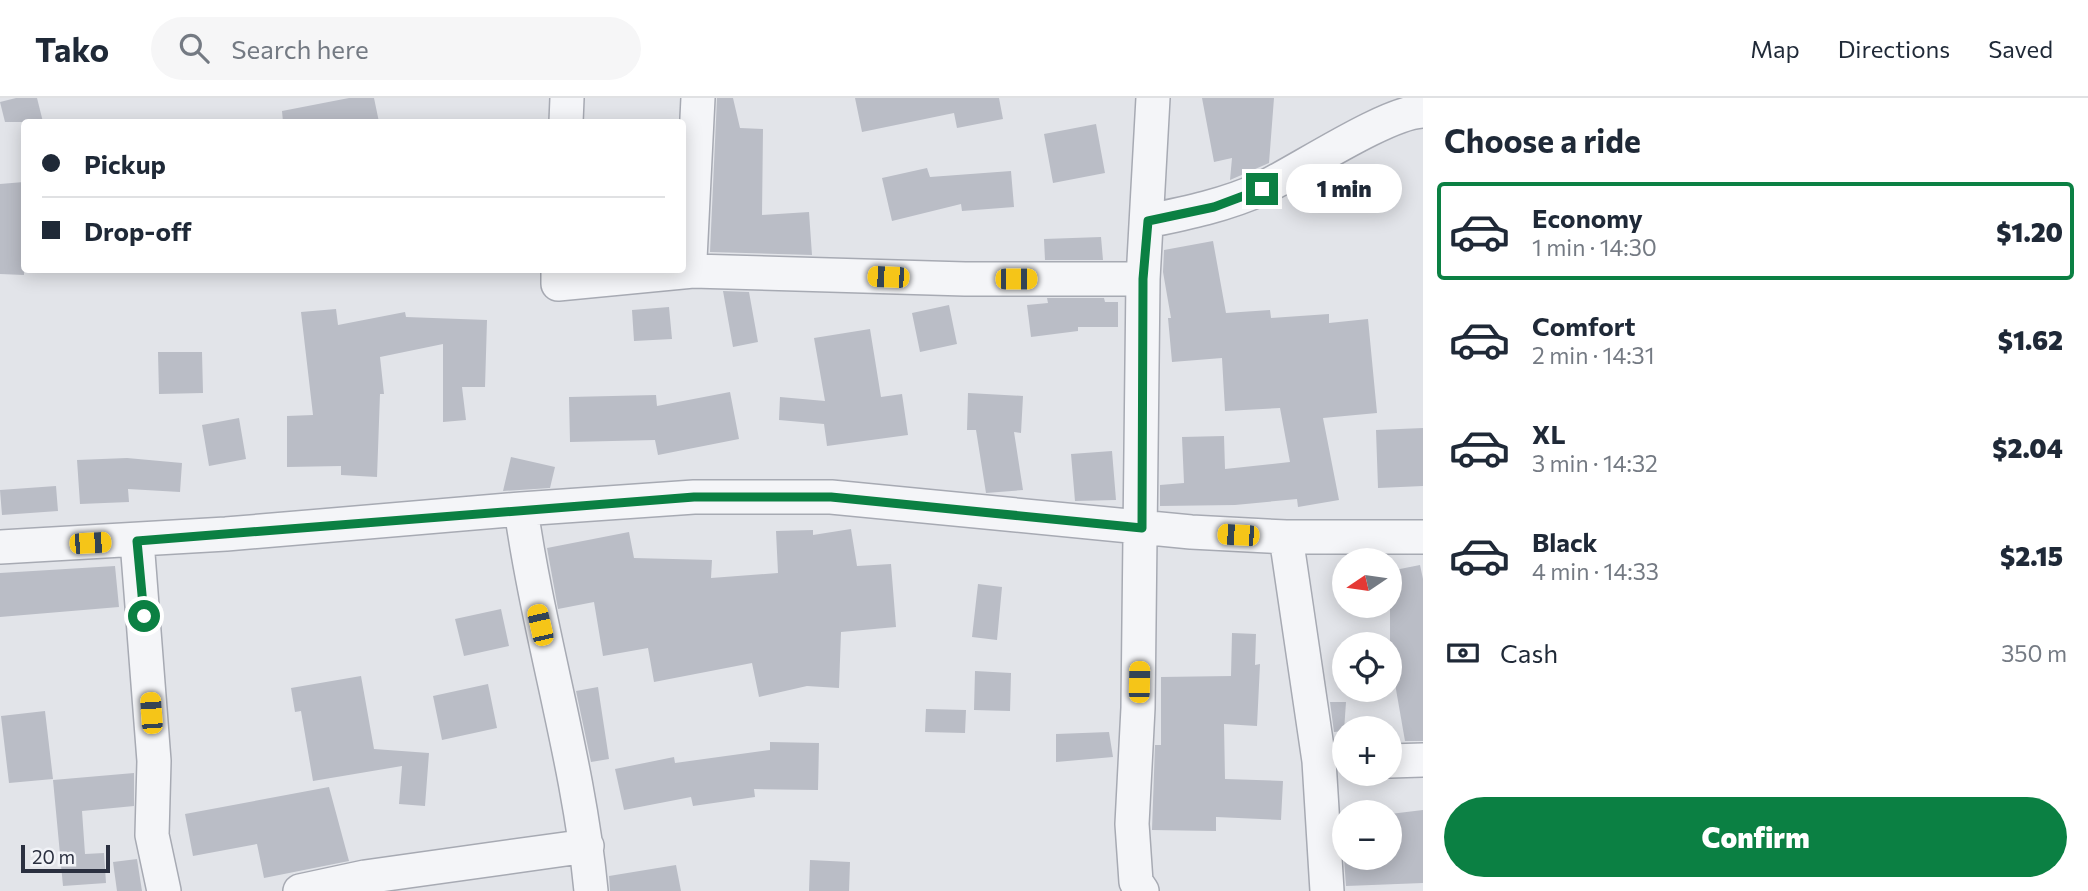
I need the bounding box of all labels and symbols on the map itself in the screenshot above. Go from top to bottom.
callout: 1 min [1286,164,1402,214]
route end [1246,173,1278,205]
car [867,266,910,288]
car [996,269,1038,290]
car [1217,523,1260,547]
car [69,531,112,555]
north arrow [1332,548,1402,618]
route start [128,600,160,632]
car [526,602,555,648]
car [1129,661,1150,703]
car [140,691,163,735]
scale bar [21,842,110,874]

